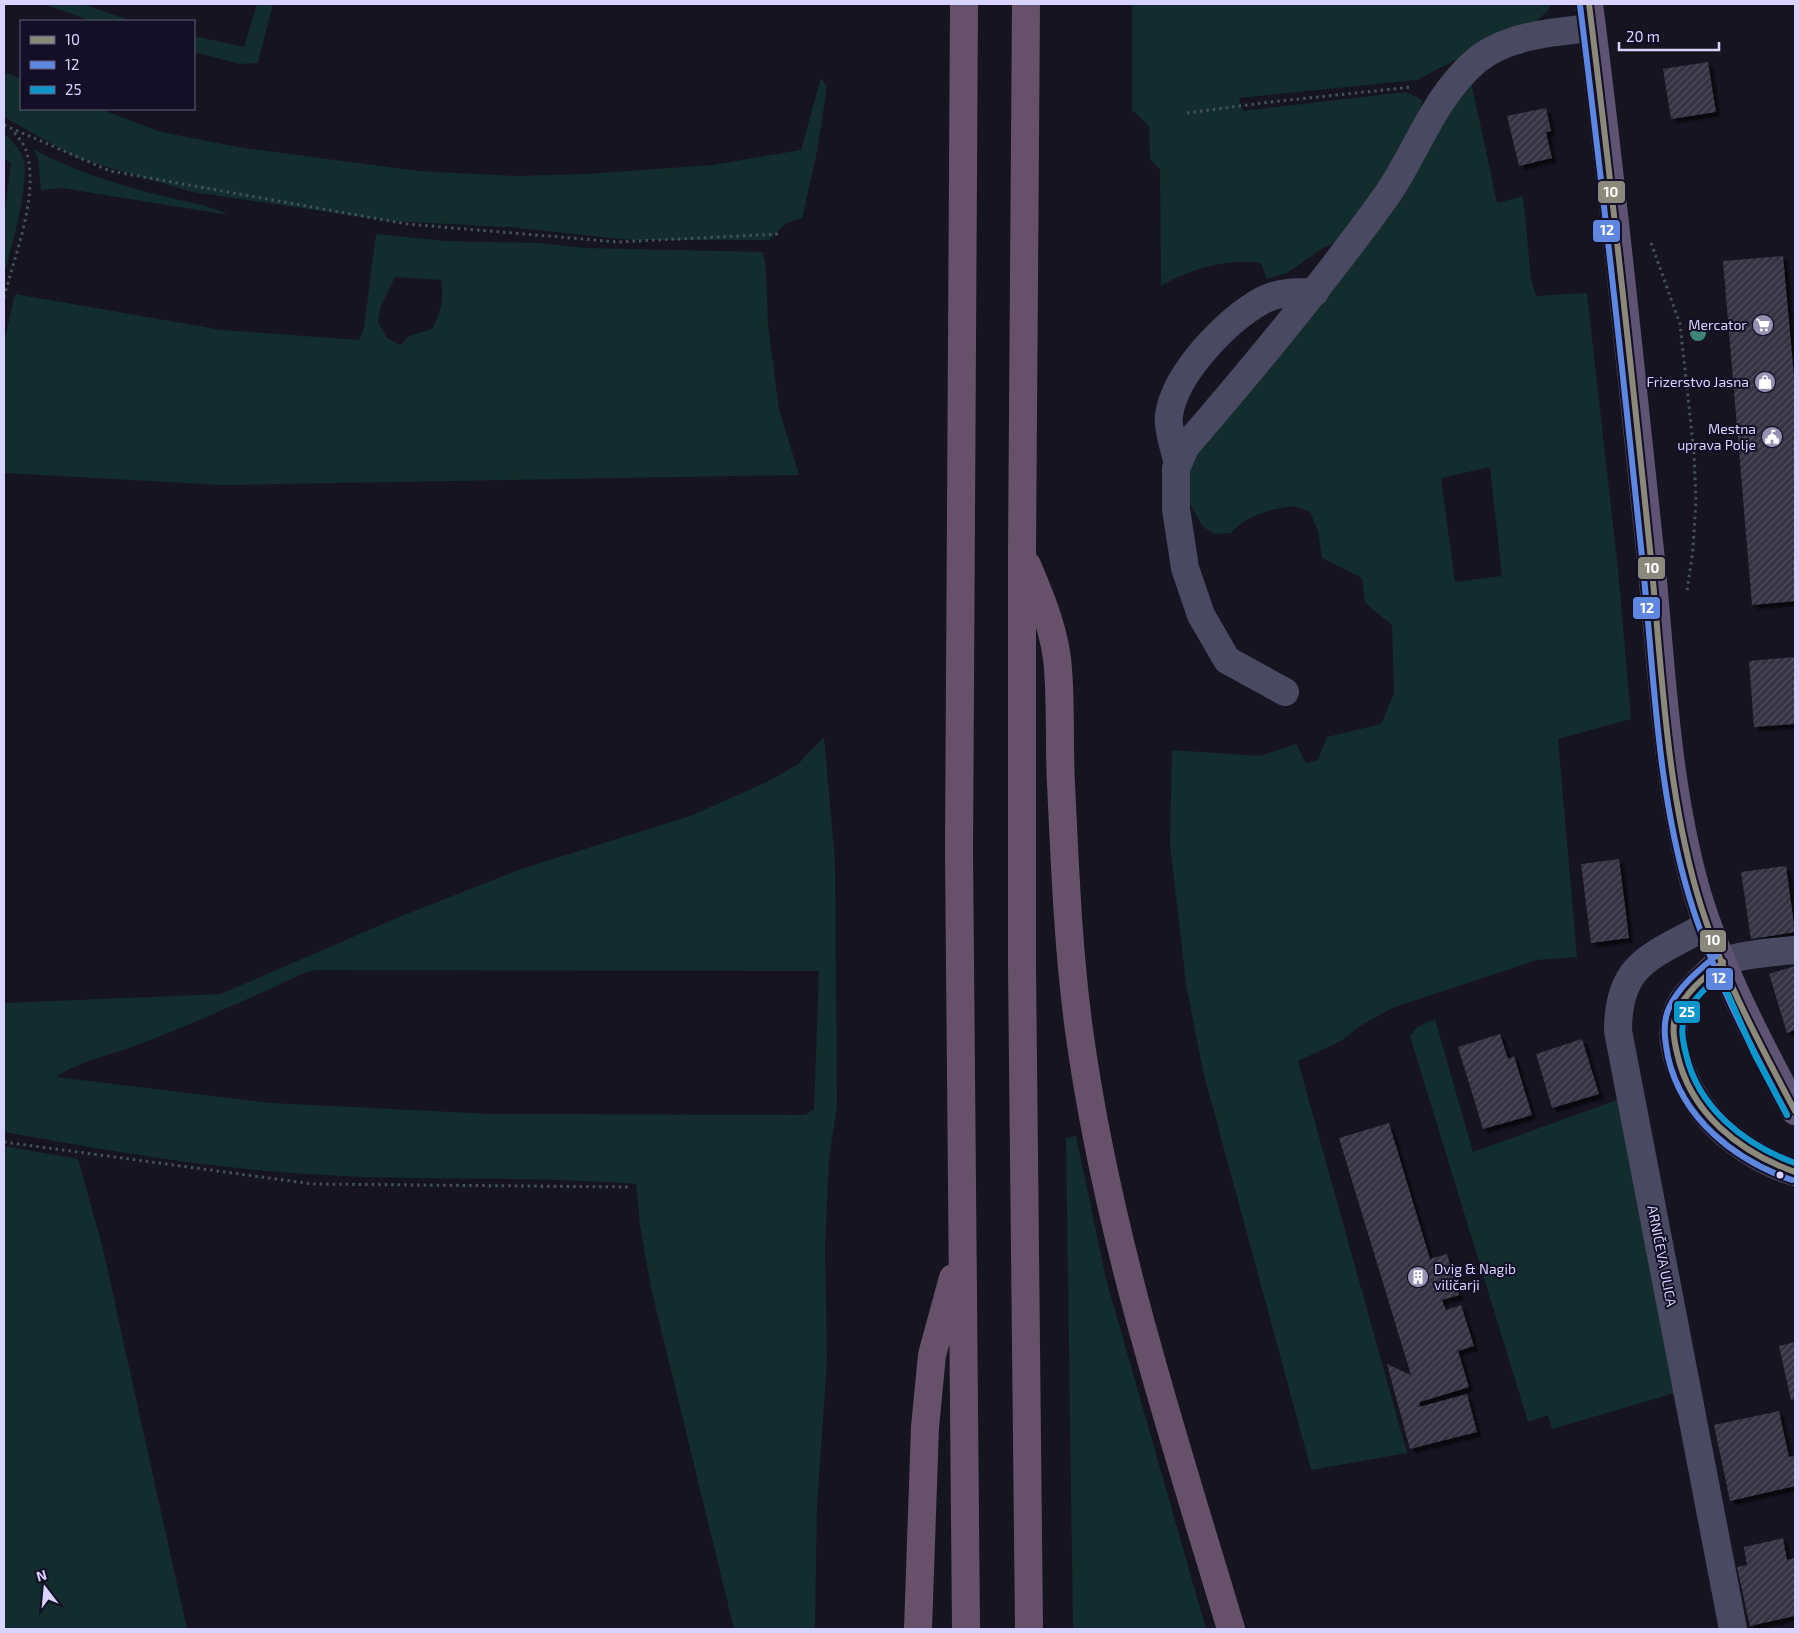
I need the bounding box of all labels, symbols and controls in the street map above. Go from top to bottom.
legend [20,20,195,110]
scale bar [1619,20,1719,52]
text: 20 m [1626,27,1660,45]
text: 10 [65,30,80,48]
text: 12 [65,55,79,73]
text: 25 [65,80,81,98]
line badge: 10 [1597,180,1626,204]
text: 10 [1604,183,1619,200]
line badge: 12 [1592,219,1621,243]
text: 12 [1600,221,1614,238]
supermarket icon: Mercator [1751,313,1775,337]
place label: Mercator [1688,316,1747,333]
shop icon: Frizerstvo Jasna [1753,370,1777,394]
place label: Frizerstvo Jasna [1646,373,1749,390]
place label: Mestna uprava Polje [1677,420,1756,453]
public building icon: Mestna uprava Polje [1760,425,1784,449]
line badge: 10 [1637,556,1666,580]
text: 10 [1645,559,1660,576]
line badge: 12 [1632,596,1661,620]
text: 12 [1640,599,1654,616]
line badge: 10 [1699,929,1727,953]
text: 10 [1706,931,1721,948]
line badge: 12 [1705,967,1734,991]
text: 12 [1712,969,1726,986]
line badge: 25 [1673,1000,1701,1024]
text: 25 [1679,1003,1695,1020]
unlabelled marker [1775,1170,1785,1180]
street label: ARNIČEVA ULICA [1644,1204,1681,1308]
place label: Dvig & Nagib viličarji [1434,1260,1516,1293]
building icon: Dvig & Nagib viličarji [1406,1265,1430,1289]
north arrow [20,1563,70,1613]
text: N [34,1565,48,1585]

